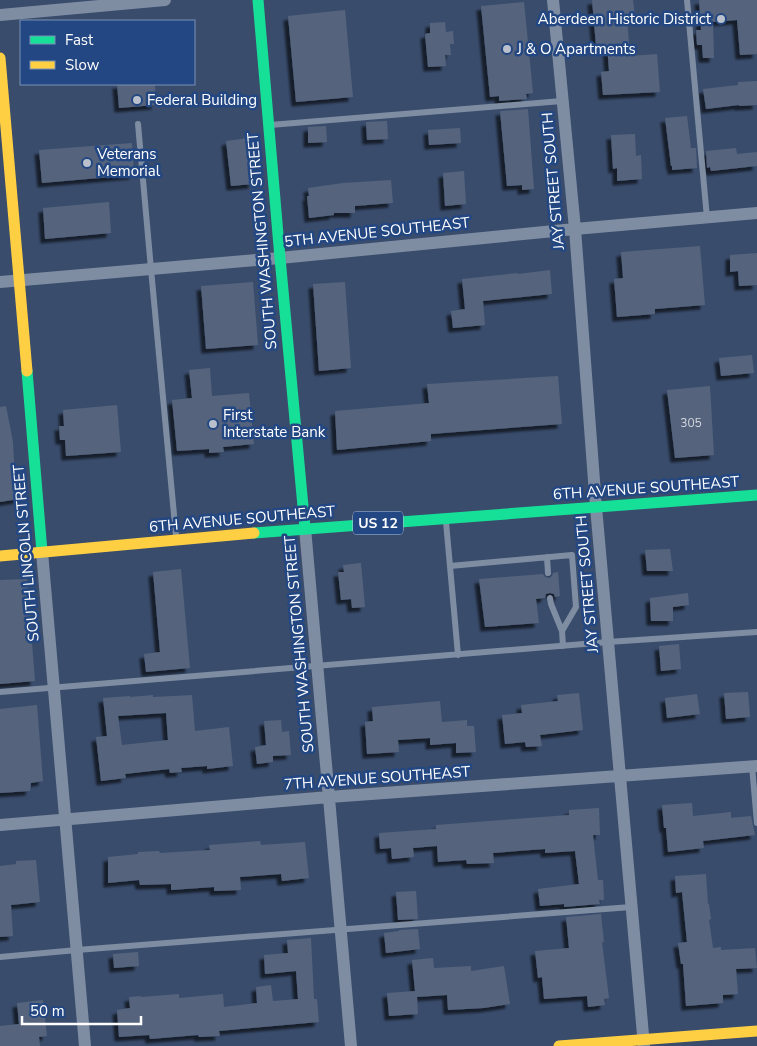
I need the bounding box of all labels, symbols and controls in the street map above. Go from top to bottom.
place label: Aberdeen Historic District [538,9,712,29]
marker: Aberdeen Historic District [715,13,727,25]
legend [20,20,195,85]
text: Fast [65,30,94,50]
place label: J & O Apartments [516,39,636,59]
marker: J & O Apartments [501,43,513,55]
text: Slow [65,55,100,75]
place label: Federal Building [147,90,257,110]
marker: Federal Building [131,94,143,106]
street label: JAY STREET SOUTH [537,111,569,252]
street label: SOUTH WASHINGTON STREET [243,132,281,350]
place label: Veterans Memorial [96,144,161,181]
marker: Veterans Memorial [81,157,93,169]
street label: 5TH AVENUE SOUTHEAST [283,212,471,252]
place label: First Interstate Bank [223,405,326,442]
house number: 305 [680,415,702,431]
marker: First Interstate Bank [207,418,219,430]
street label: SOUTH LINCOLN STREET [8,464,44,642]
street label: 6TH AVENUE SOUTHEAST [552,472,740,504]
street label: 6TH AVENUE SOUTHEAST [148,501,336,537]
road number: US 12 [353,512,403,534]
street label: JAY STREET SOUTH [571,514,603,655]
street label: SOUTH WASHINGTON STREET [280,535,318,753]
street label: 7TH AVENUE SOUTHEAST [283,762,471,794]
scale bar [22,994,141,1026]
text: 50 m [30,1001,65,1021]

